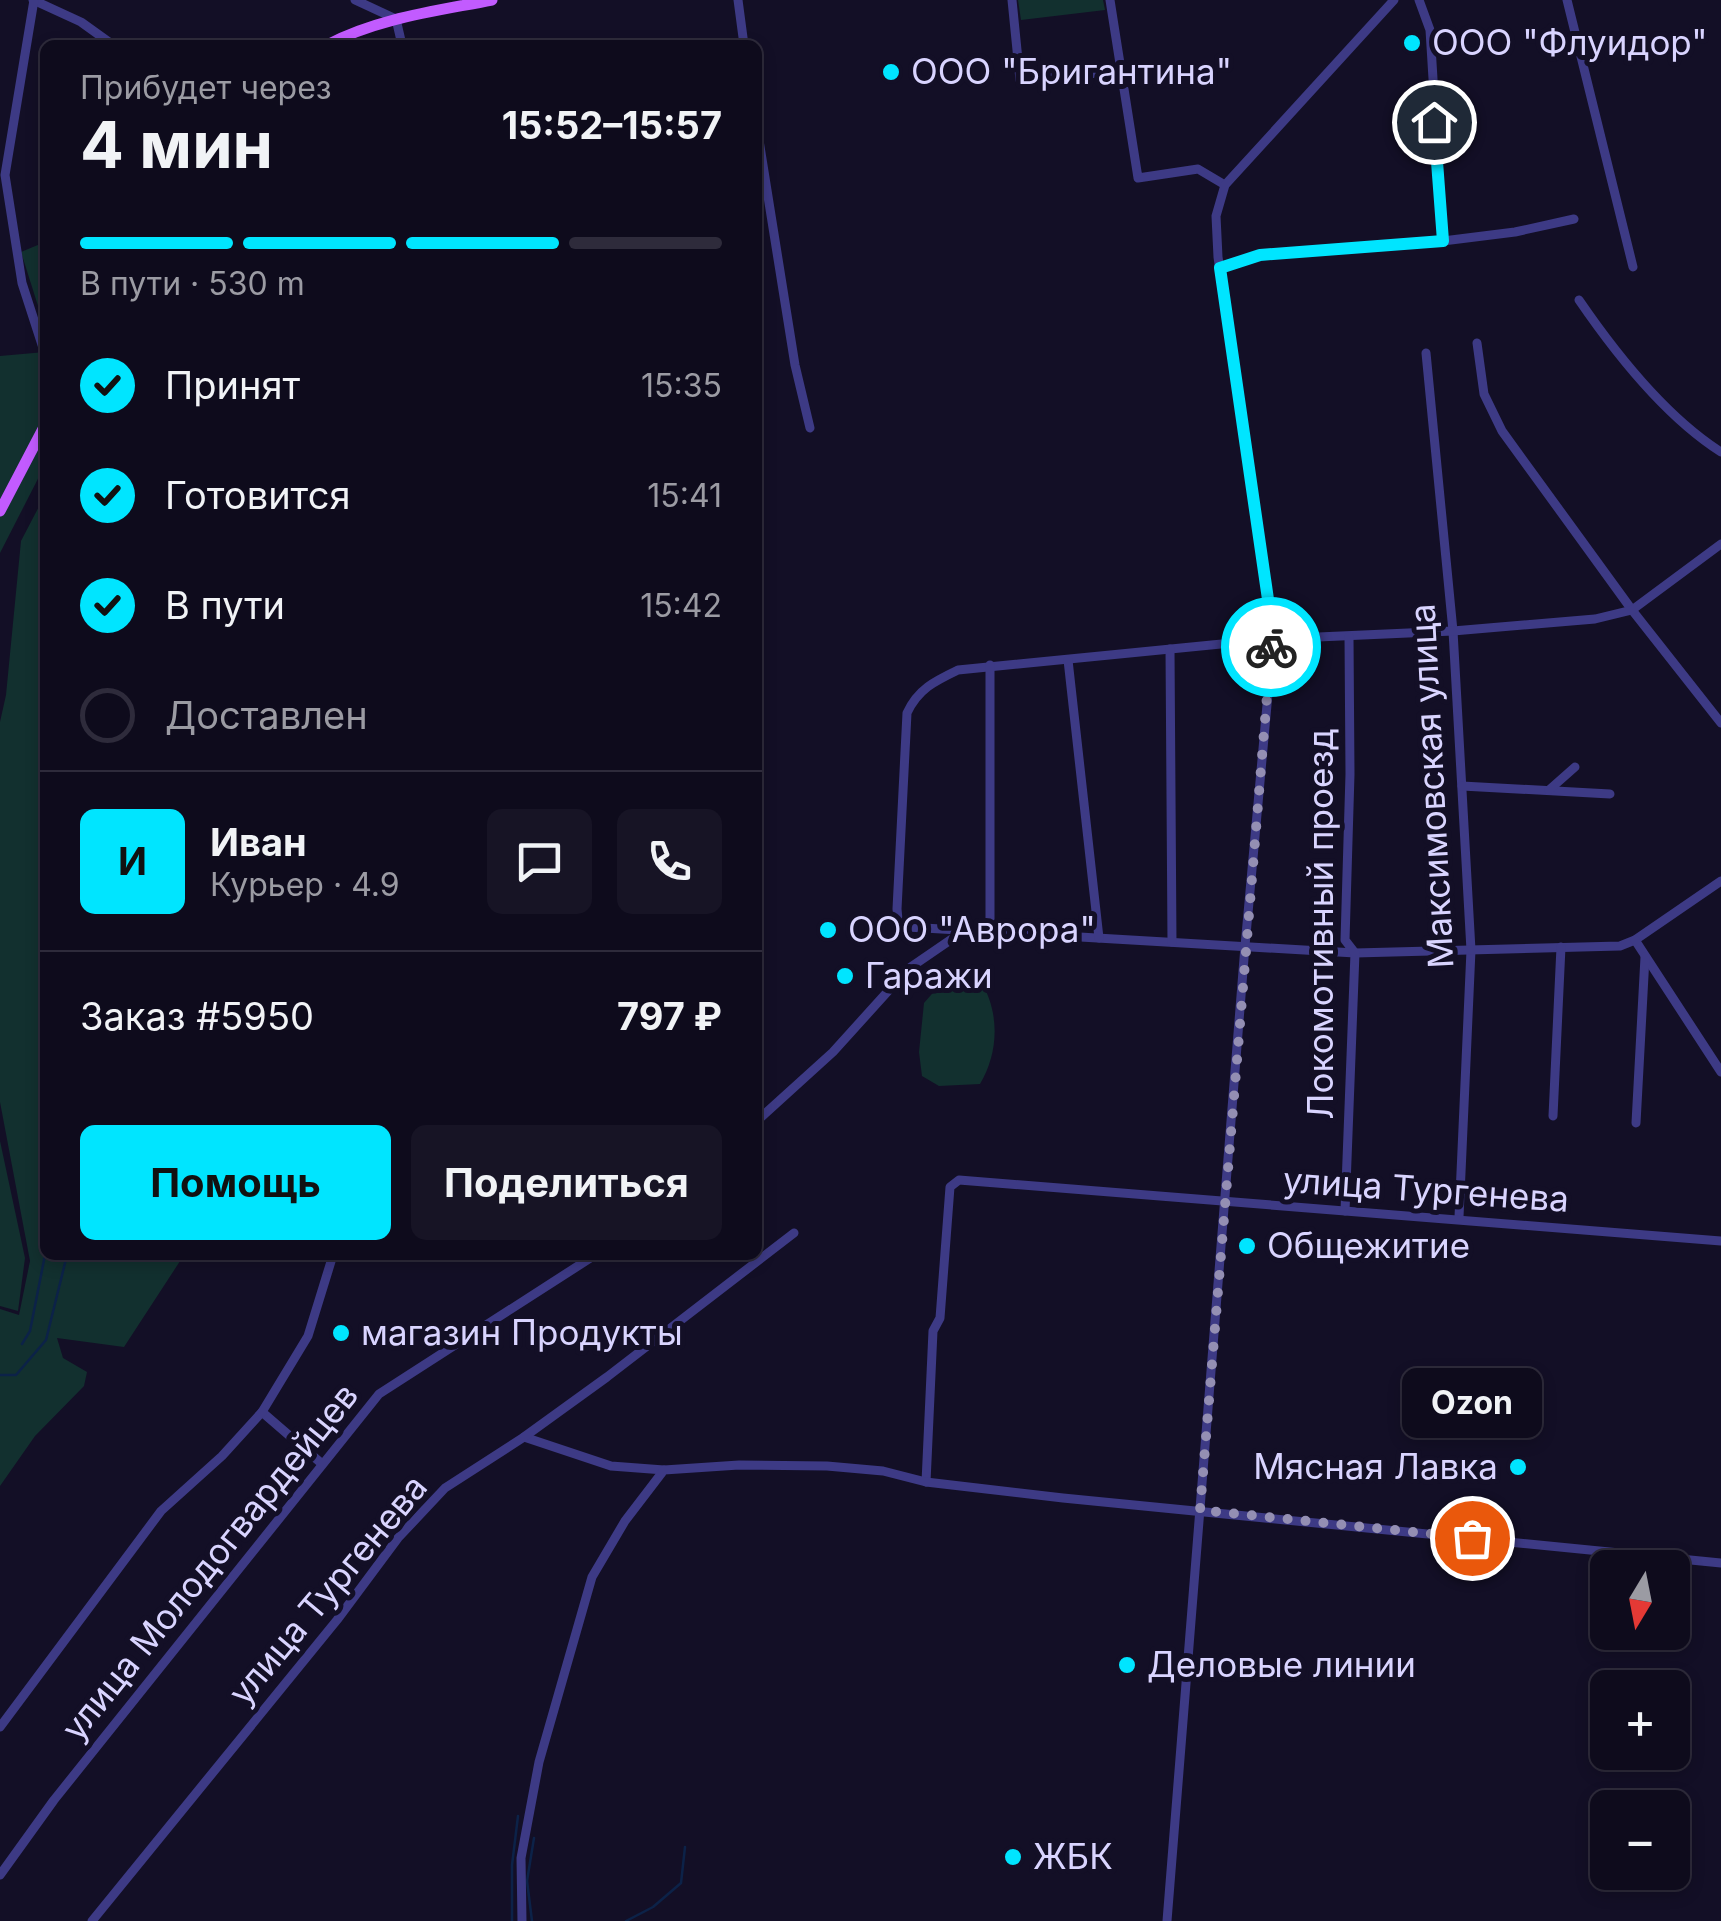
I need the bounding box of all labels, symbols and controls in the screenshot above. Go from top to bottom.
place label: ООО "Флуидор" [1432,21,1708,63]
marker: ООО "Флуидор" [1401,32,1423,54]
place label: ООО "Бригантина" [911,50,1232,92]
marker: ООО "Бригантина" [880,61,902,83]
text: Прибудет через [80,68,332,107]
pin [1392,80,1477,165]
icon: home [1407,95,1462,150]
text: 15:52–15:57 [502,102,722,148]
text: 4 мин [80,105,273,184]
text: В пути · 530 m [80,264,305,303]
icon: check [80,358,135,413]
text: Принят [165,362,300,408]
text: 15:35 [641,366,722,405]
icon: check [80,468,135,523]
text: Готовится [165,472,350,518]
text: 15:41 [647,476,722,515]
icon: check [80,578,135,633]
text: В пути [165,582,285,628]
text: 15:42 [640,586,722,625]
courier [1221,597,1321,697]
street label: Максимовская улица [1400,603,1462,969]
icon: bike [1244,620,1299,675]
text: Доставлен [165,692,368,738]
street label: Локомотивный проезд [1299,728,1341,1120]
button: chat [487,809,592,914]
button: phone [617,809,722,914]
text: Иван [210,819,307,865]
text: И [118,838,147,884]
text: Курьер · 4.9 [210,865,400,904]
place label: ООО "Аврора" [848,908,1096,950]
marker: ООО "Аврора" [817,919,839,941]
place label: Гаражи [865,954,993,996]
marker: Гаражи [834,965,856,987]
text: Заказ #5950 [80,993,314,1039]
text: 797 ₽ [617,993,722,1039]
button: Помощь [80,1125,391,1240]
button: Поделиться [411,1125,722,1240]
street label: улица Тургенева [1282,1158,1570,1220]
place label: Общежитие [1267,1224,1470,1266]
marker: Общежитие [1236,1235,1258,1257]
place label: магазин Продукты [361,1311,683,1353]
marker: магазин Продукты [330,1322,352,1344]
callout: Ozon [1402,1368,1542,1438]
street label: улица Молодогвардейцев [52,1375,366,1748]
text: Ozon [1431,1383,1513,1422]
place label: Мясная Лавка [1253,1445,1498,1487]
marker: Мясная Лавка [1507,1456,1529,1478]
street label: улица Тургенева [219,1466,435,1713]
pin [1430,1496,1515,1581]
icon: bag [1445,1511,1500,1566]
north arrow [1590,1550,1690,1650]
map controls [1590,1550,1690,1890]
place label: Деловые линии [1147,1643,1416,1685]
marker: Деловые линии [1116,1654,1138,1676]
button: + [1590,1670,1690,1770]
button: − [1590,1790,1690,1890]
place label: ЖБК [1033,1835,1113,1877]
marker: ЖБК [1002,1846,1024,1868]

